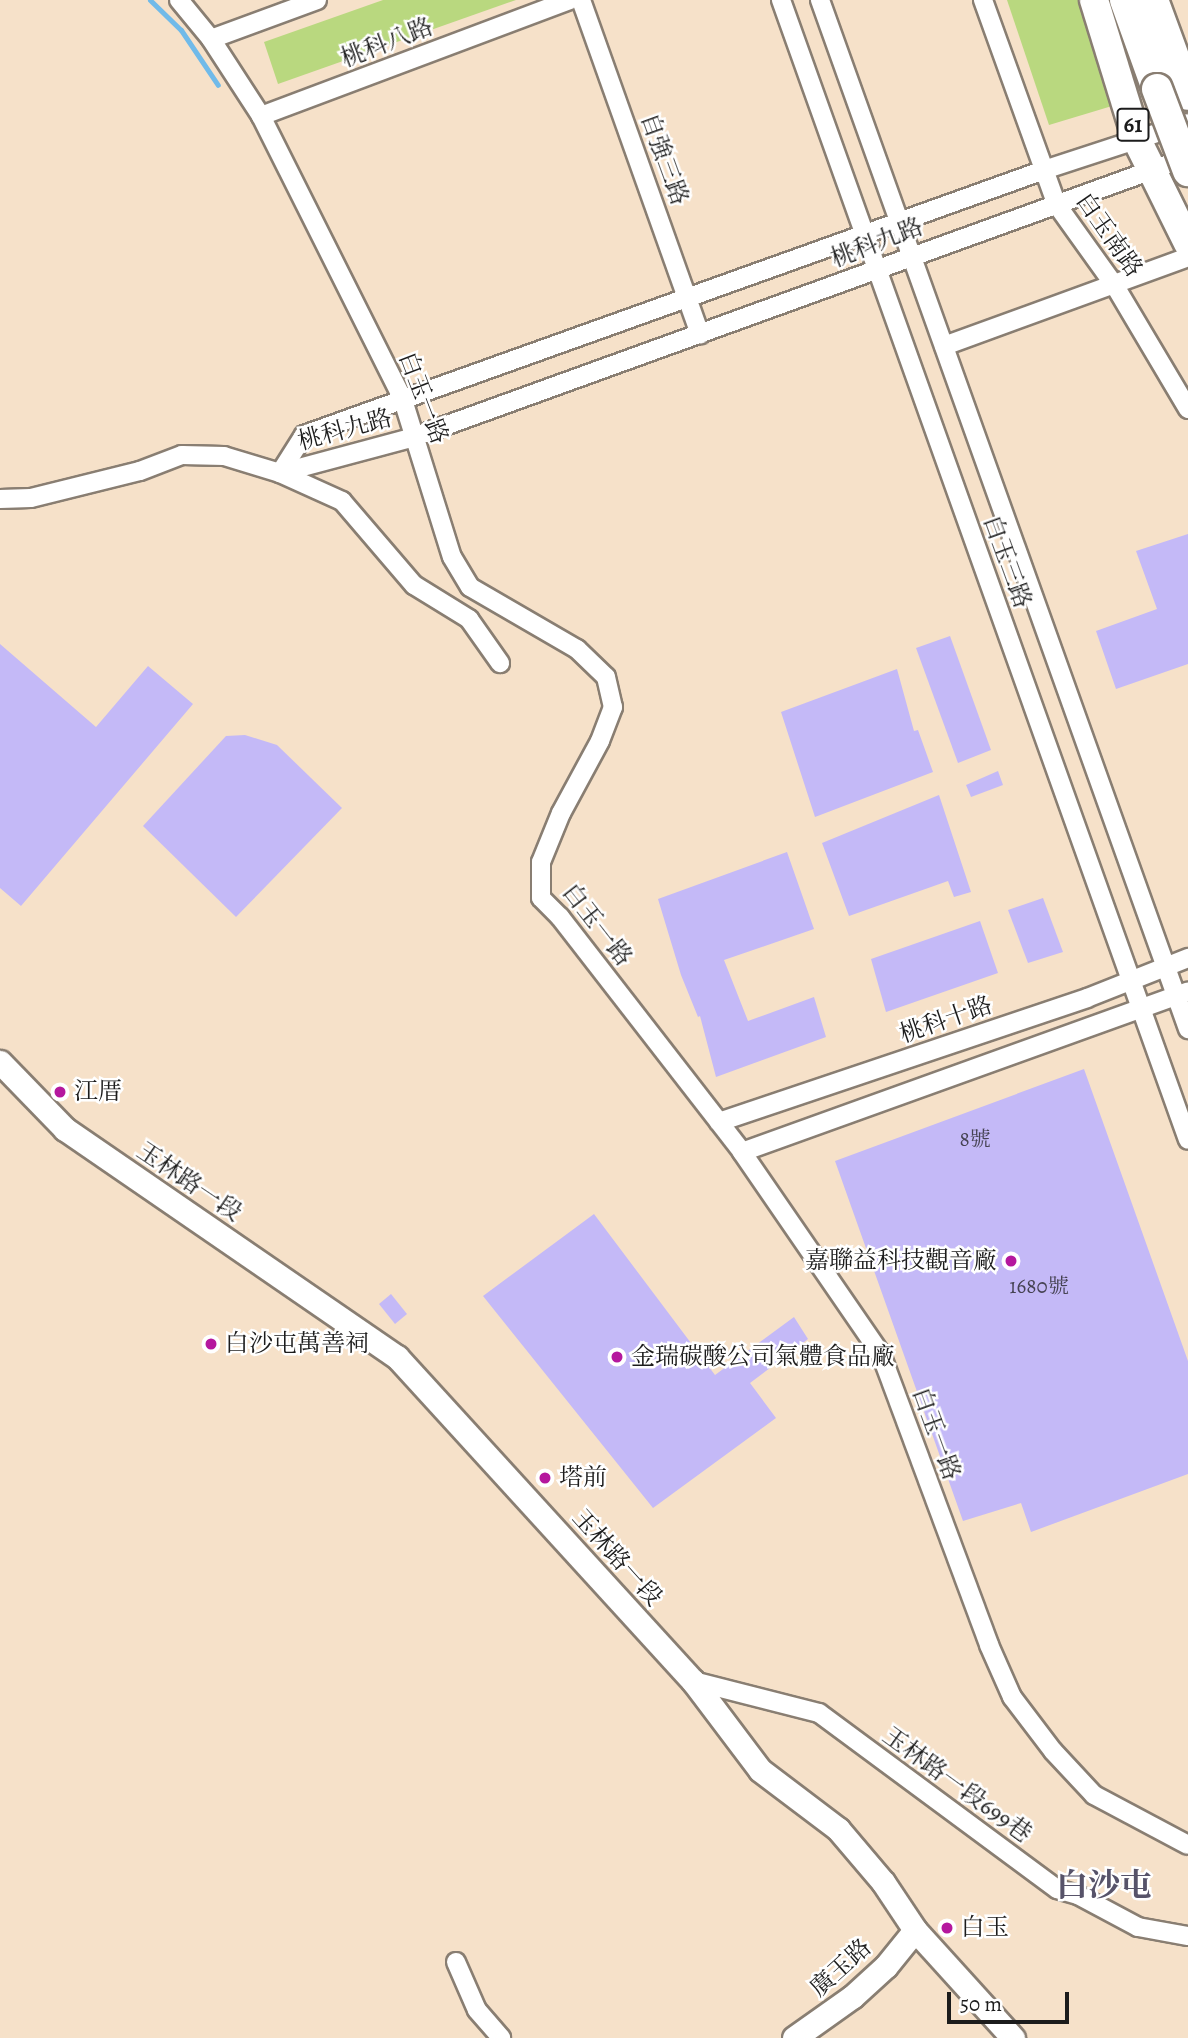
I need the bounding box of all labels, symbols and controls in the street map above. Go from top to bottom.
street label: 桃科八路 [337,12,437,74]
road number: 61 [1116,106,1150,144]
street label: 自強三路 [634,109,694,209]
street label: 白玉南路 [1070,187,1148,283]
street label: 桃科九路 [827,212,927,274]
street label: 白玉一路 [392,348,454,448]
street label: 桃科九路 [295,404,395,456]
street label: 白玉三路 [977,512,1037,612]
street label: 白玉一路 [556,878,638,972]
street label: 桃科十路 [896,991,996,1049]
place label: 江厝 [74,1078,122,1106]
marker: 江厝 [52,1084,68,1100]
house number: 8號 [959,1126,991,1152]
street label: 玉林路一段 [131,1137,247,1227]
place label: 嘉聯益科技觀音廠 [805,1247,997,1275]
marker: 嘉聯益科技觀音廠 [1003,1253,1019,1269]
house number: 1680號 [1009,1273,1069,1299]
place label: 白沙屯萬善祠 [225,1330,369,1358]
marker: 白沙屯萬善祠 [203,1336,219,1352]
place label: 金瑞碳酸公司氣體食品廠 [631,1343,895,1371]
marker: 金瑞碳酸公司氣體食品廠 [609,1349,625,1365]
street label: 白玉一路 [906,1384,966,1484]
place label: 塔前 [559,1464,607,1492]
marker: 塔前 [537,1470,553,1486]
street label: 玉林路一段 [566,1504,668,1612]
street label: 玉林路一段699巷 [877,1721,1037,1849]
district label: 白沙屯 [1056,1866,1152,1904]
place label: 白玉 [961,1914,1009,1942]
marker: 白玉 [939,1920,955,1936]
street label: 廣玉路 [805,1933,877,2003]
scale bar [950,1979,1072,2023]
text: 50 m [960,1990,1002,2018]

